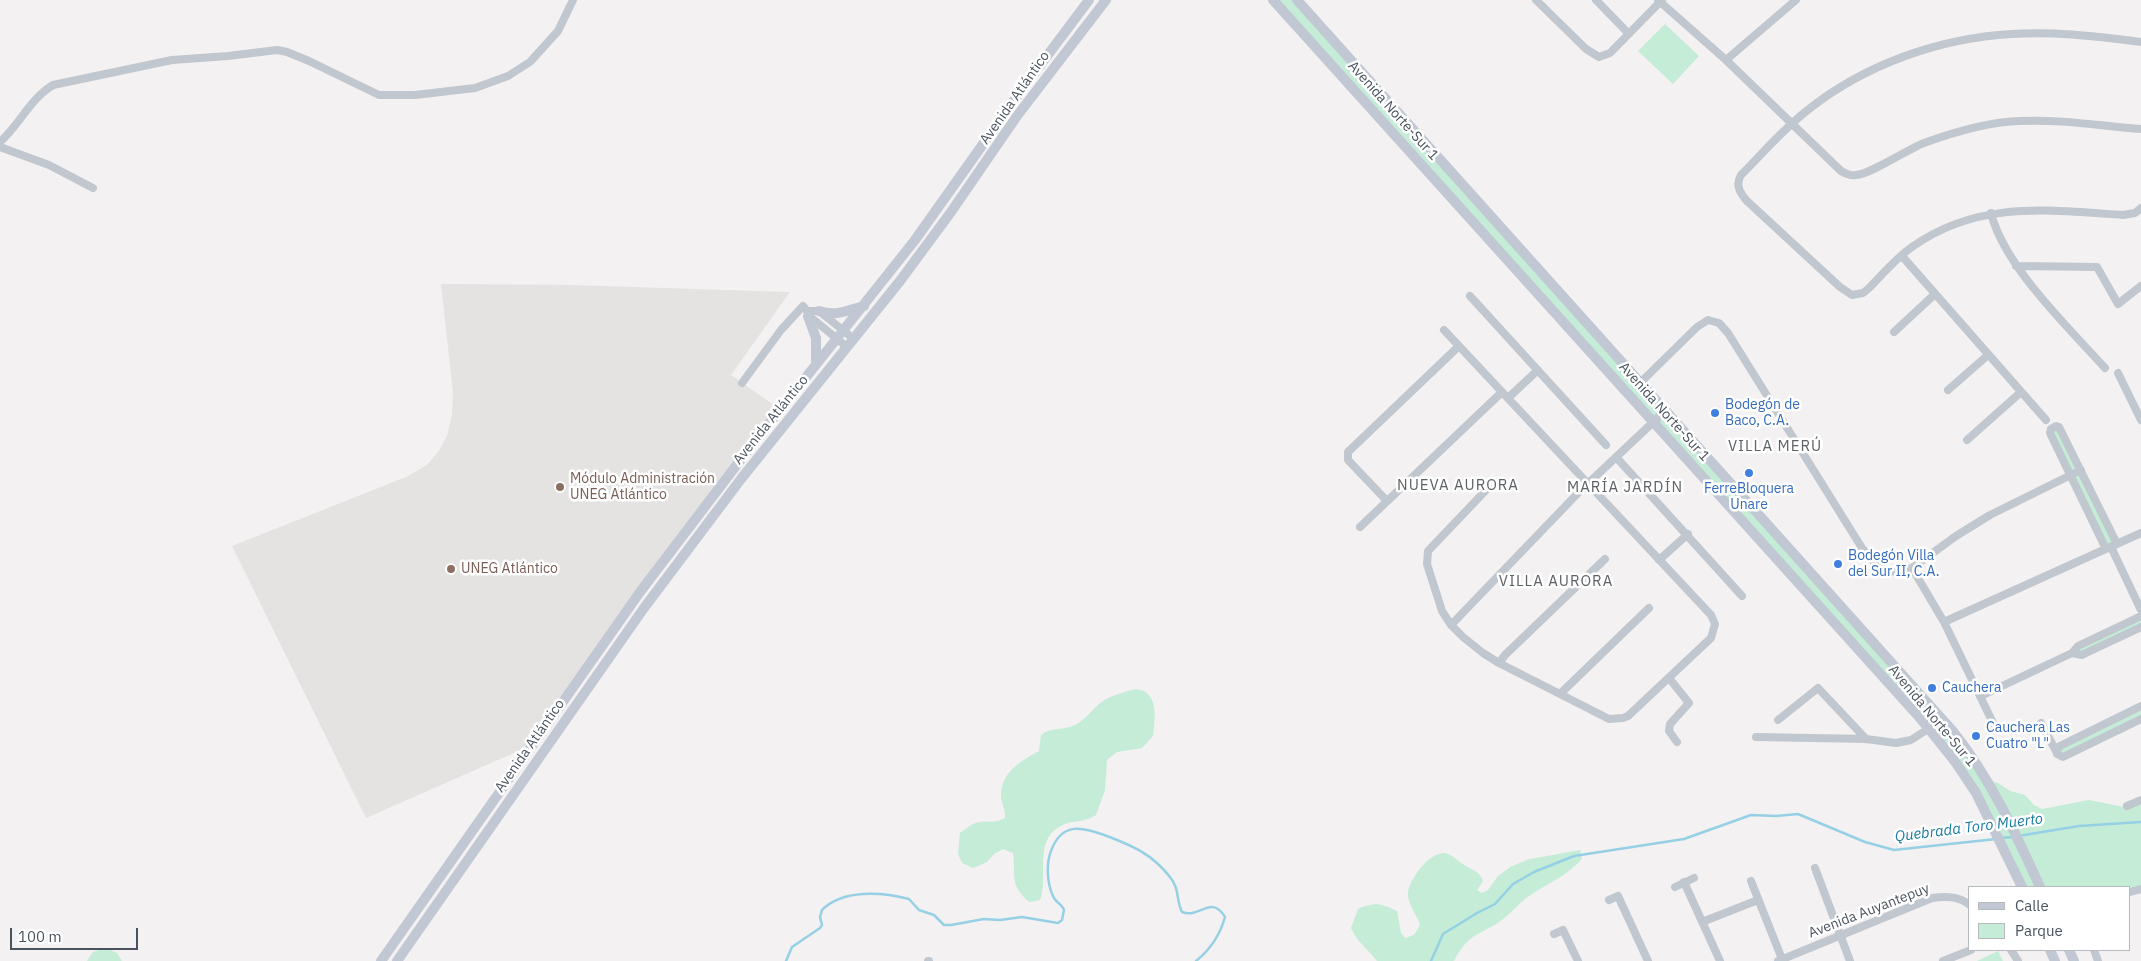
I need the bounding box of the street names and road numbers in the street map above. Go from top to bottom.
street label: Avenida Atlántico [977,48,1053,148]
street label: Avenida Norte-Sur 1 [1344,58,1442,164]
street label: Avenida Norte-Sur 1 [1615,359,1713,465]
street label: Avenida Atlántico [730,372,812,468]
street label: Avenida Norte-Sur 1 [1885,662,1979,770]
street label: Avenida Atlántico [492,696,568,796]
street label: Avenida Auyantepuy [1806,880,1932,942]

